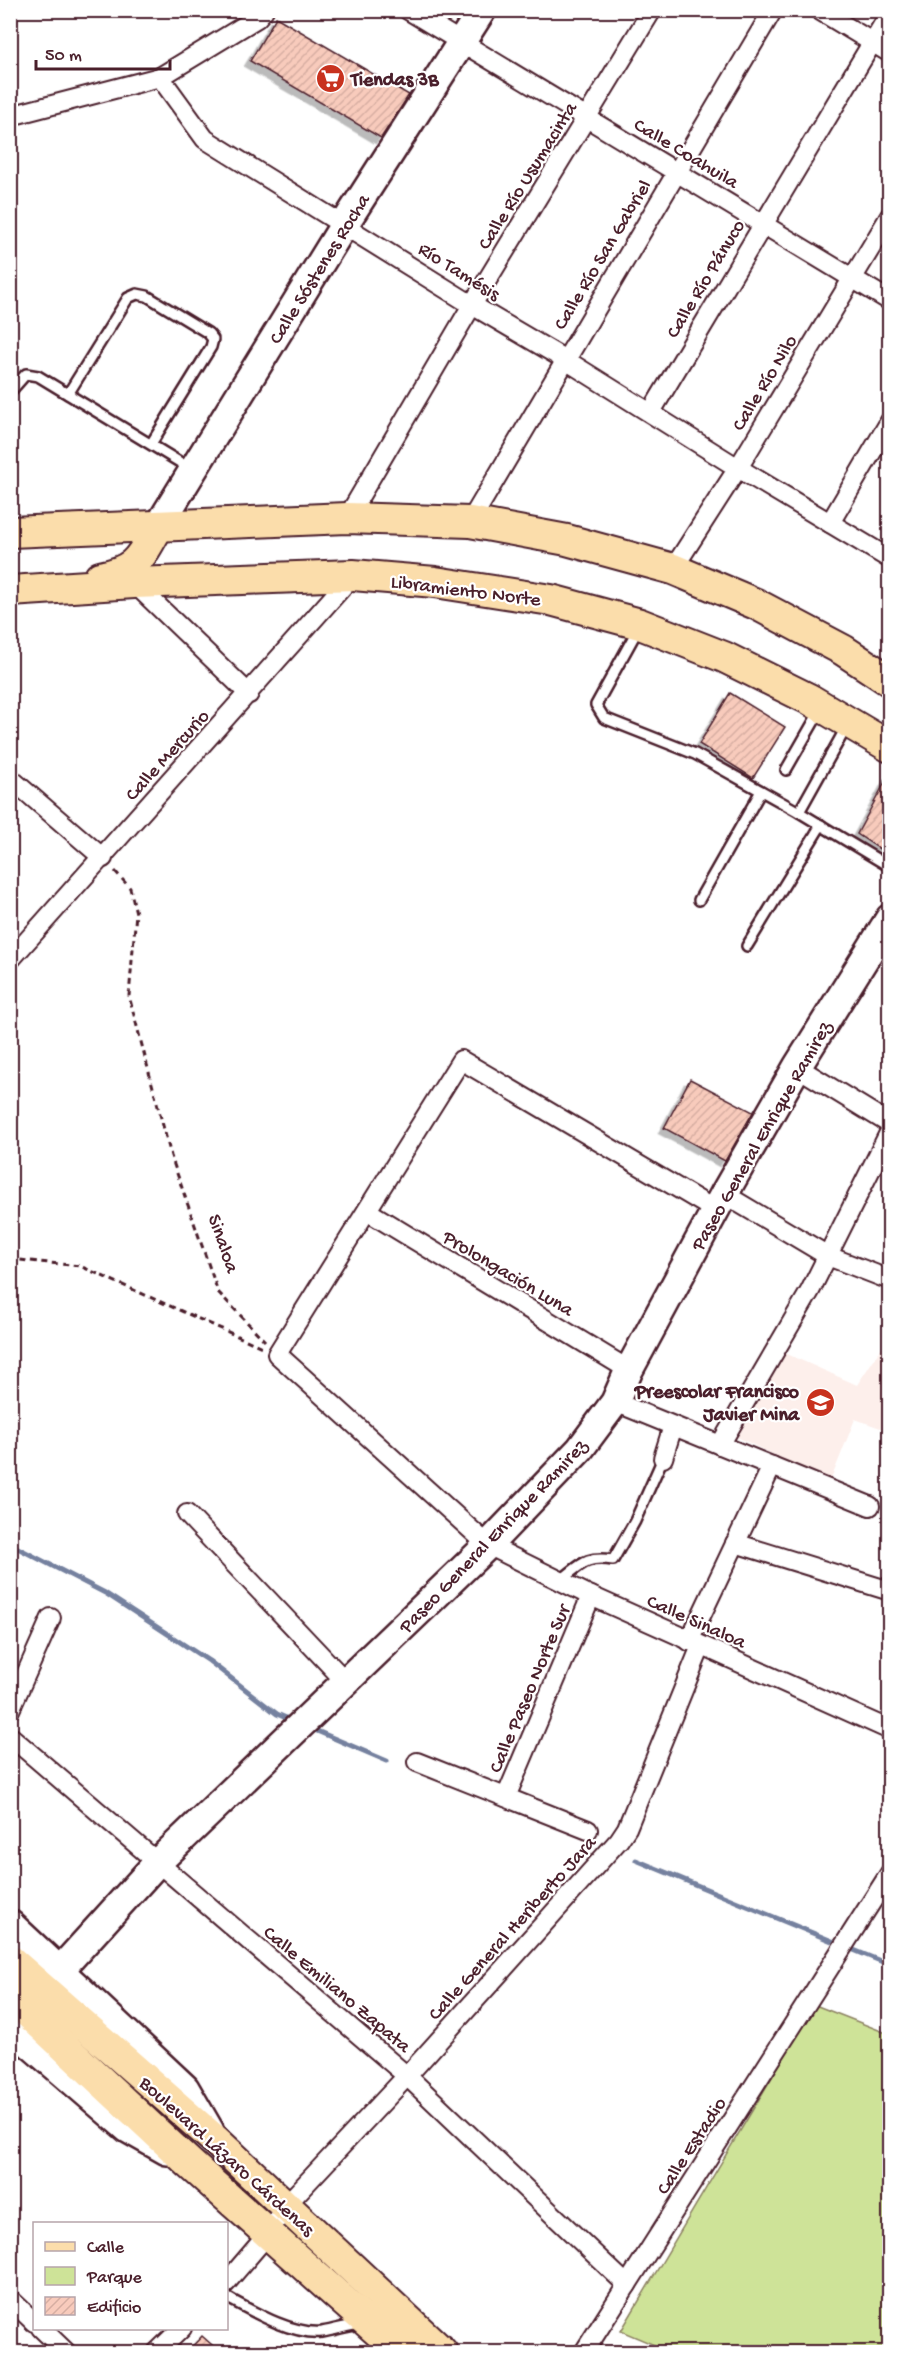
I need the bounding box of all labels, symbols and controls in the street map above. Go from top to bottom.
scale bar [36,33,170,71]
text: 50 m [45,46,82,67]
supermarket icon: Tiendas 3B [314,62,346,94]
place label: Tiendas 3B [349,70,439,93]
street label: Calle Río Usumacinta [474,98,584,255]
street label: Calle Coahuila [629,115,743,196]
street label: Calle Río San Gabriel [550,177,658,335]
street label: Calle Sóstenes Rocha [265,190,377,349]
street label: Calle Río Pánuco [663,216,751,343]
street label: Río Tamésis [413,239,504,308]
street label: Calle Río Nilo [728,332,804,436]
street label: Libramiento Norte [389,572,543,613]
street label: Calle Mercurio [122,706,216,807]
street label: Paseo General Enrique Ramirez [687,1017,839,1256]
street label: Sinaloa [201,1212,243,1277]
street label: Prolongación Luna [437,1226,577,1324]
place label: Preescolar Francisco Javier Mina [634,1382,800,1428]
school or university icon: Preescolar Francisco Javier Mina [804,1386,836,1418]
street label: Paseo General Enrique Ramirez [395,1435,594,1640]
street label: Calle Sinaloa [643,1591,749,1656]
street label: Calle Paseo Norte Sur [485,1600,578,1777]
street label: Calle General Heriberto Jara [425,1832,603,2026]
street label: Calle Emiliano Zapata [257,1922,415,2060]
street label: Boulevard Lázaro Cárdenas [133,2072,318,2243]
street label: Calle Estadio [653,2094,733,2200]
legend [33,2222,228,2330]
text: Calle [87,2238,125,2259]
text: Parque [86,2268,143,2289]
text: Edificio [87,2298,141,2319]

